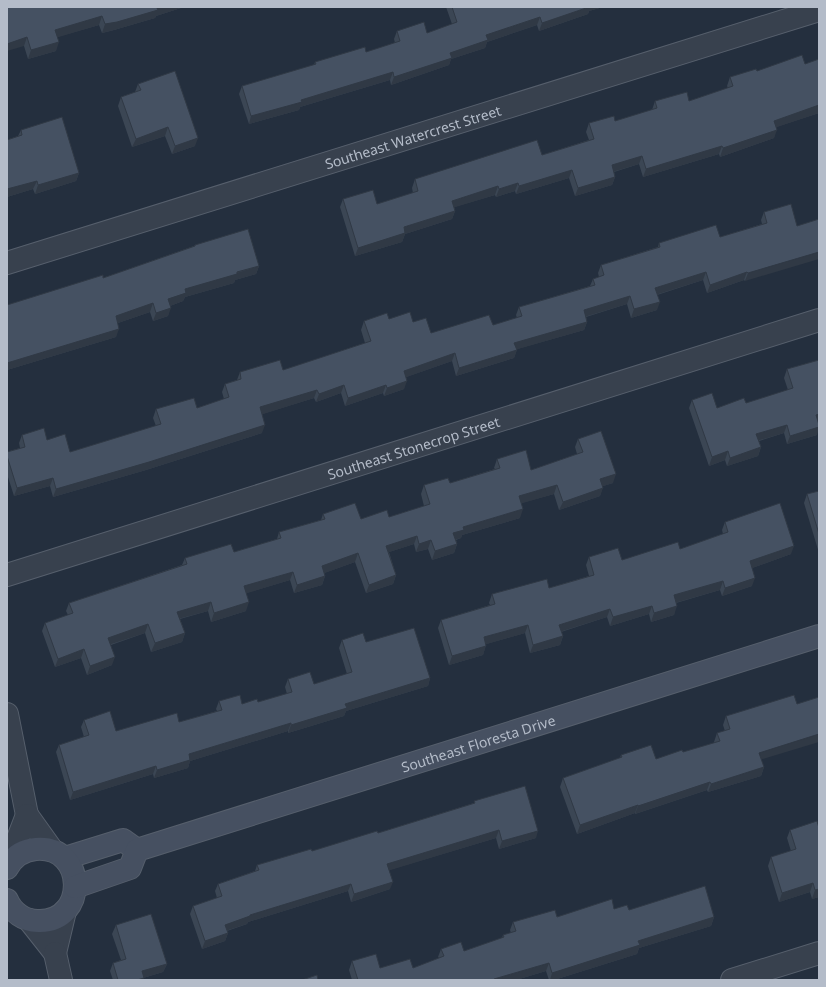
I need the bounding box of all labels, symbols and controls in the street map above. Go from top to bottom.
street label: Southeast Watercrest Street [322,100,503,173]
street label: Southeast Stonecrop Street [325,411,502,483]
street label: Southeast Floresta Drive [399,710,558,776]

